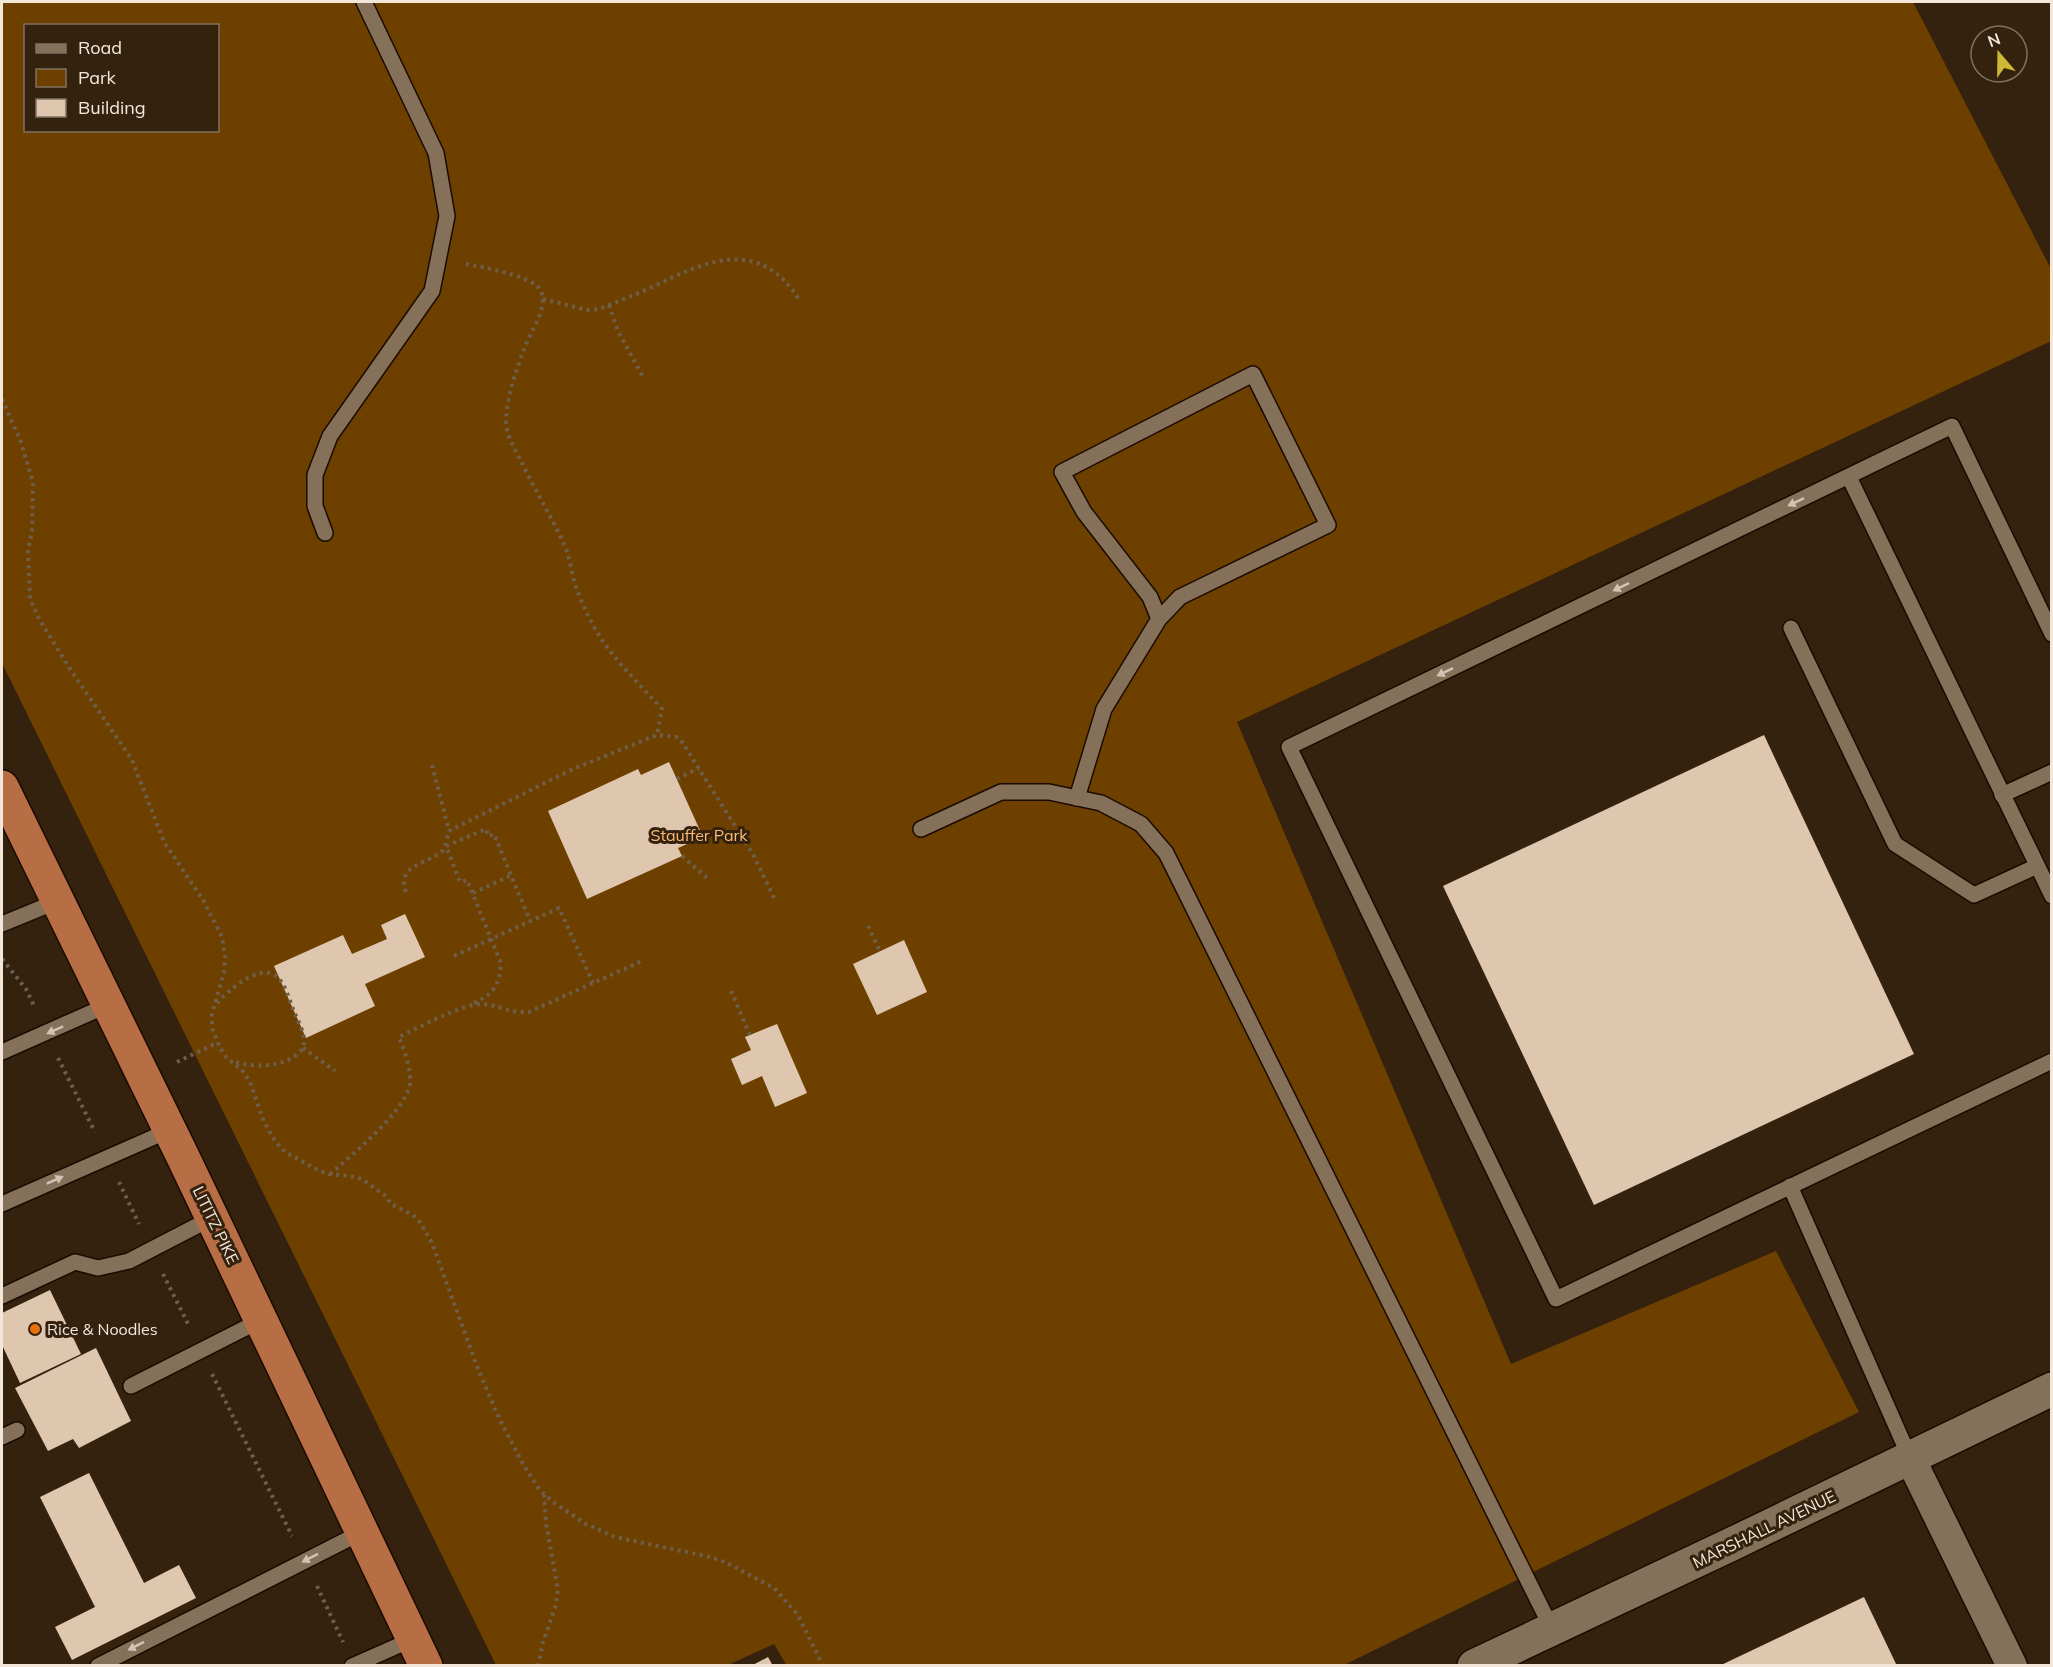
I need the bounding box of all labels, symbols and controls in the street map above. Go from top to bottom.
legend [24,24,219,132]
north arrow [1969,24,2029,84]
text: N [1985,28,2003,51]
text: Road [78,36,122,59]
text: Park [78,66,117,89]
text: Building [78,96,146,119]
one-way arrow [1788,498,1805,507]
one-way arrow [1612,582,1629,591]
one-way arrow [1437,667,1454,676]
park label: Stauffer Park [650,825,748,845]
one-way arrow [47,1025,64,1034]
one-way arrow [46,1176,63,1185]
street label: LITITZ PIKE [189,1183,243,1267]
place label: Rice & Noodles [47,1319,158,1339]
marker: Rice & Noodles [28,1322,42,1336]
street label: MARSHALL AVENUE [1689,1486,1839,1572]
one-way arrow [301,1553,318,1563]
one-way arrow [127,1642,144,1651]

